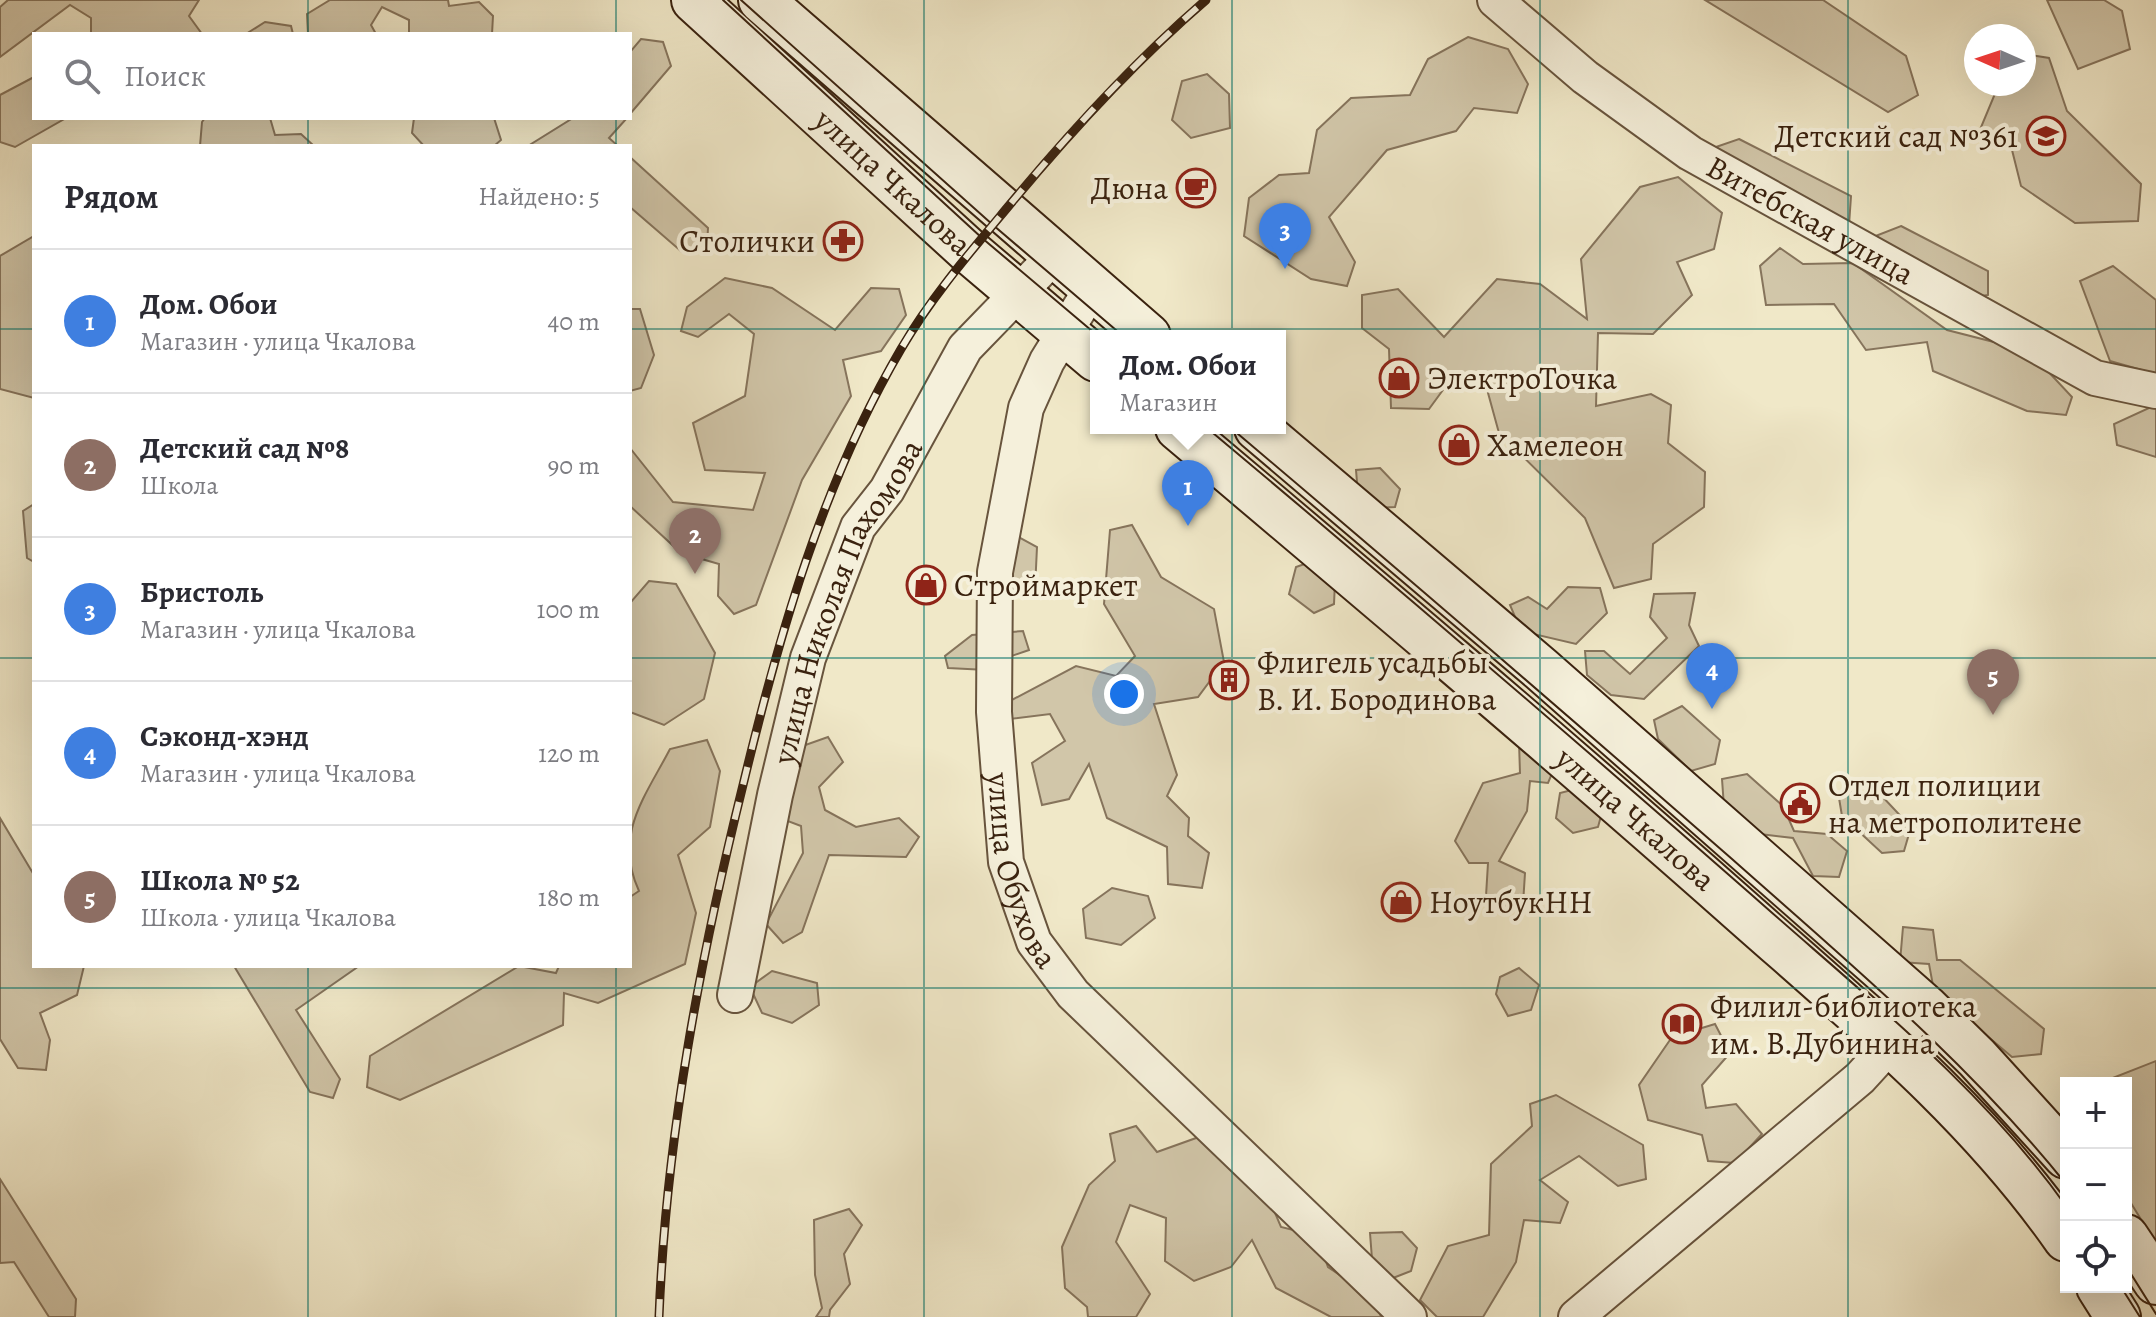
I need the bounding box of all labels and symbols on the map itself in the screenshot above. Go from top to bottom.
north arrow [1964,24,2036,96]
street label: улица Чкалова [804,98,982,266]
place label: Детский сад №361 [1775,114,2018,158]
school or university icon: Детский сад №361 [2025,115,2067,157]
street label: Витебская улица [1699,145,1923,296]
place label: Дюна [1091,166,1168,210]
cafe icon: Дюна [1175,167,1217,209]
pin: 3 [1259,203,1311,269]
place label: Столички [679,219,815,263]
pharmacy icon: Столички [822,220,864,262]
place label: ЭлектроТочка [1427,356,1617,400]
shop icon: ЭлектроТочка [1378,357,1420,399]
place label: Хамелеон [1487,423,1624,467]
shop icon: Хамелеон [1438,424,1480,466]
street label: улица Николая Пахомова [761,431,933,770]
pin: 1 [1162,460,1214,526]
pin: 2 [669,508,721,574]
place label: Строймаркет [954,563,1138,607]
shop icon: Строймаркет [905,564,947,606]
place label: Флигель усадьбы В. И. Бородинова [1257,640,1497,721]
pin: 4 [1686,643,1738,709]
pin: 5 [1967,649,2019,715]
building icon: Флигель усадьбы В. И. Бородинова [1208,659,1250,701]
your location [1104,674,1144,714]
street label: улица Чкалова [1545,736,1726,901]
place label: Отдел полиции на метрополитене [1828,763,2082,844]
street label: улица Обухова [977,770,1068,978]
public building icon: Отдел полиции на метрополитене [1779,782,1821,824]
place label: НоутбукНН [1429,880,1593,924]
shop icon: НоутбукНН [1380,881,1422,923]
place label: Филил-библиотека им. В.Дубинина [1710,984,1977,1065]
library icon: Филил-библиотека им. В.Дубинина [1661,1003,1703,1045]

